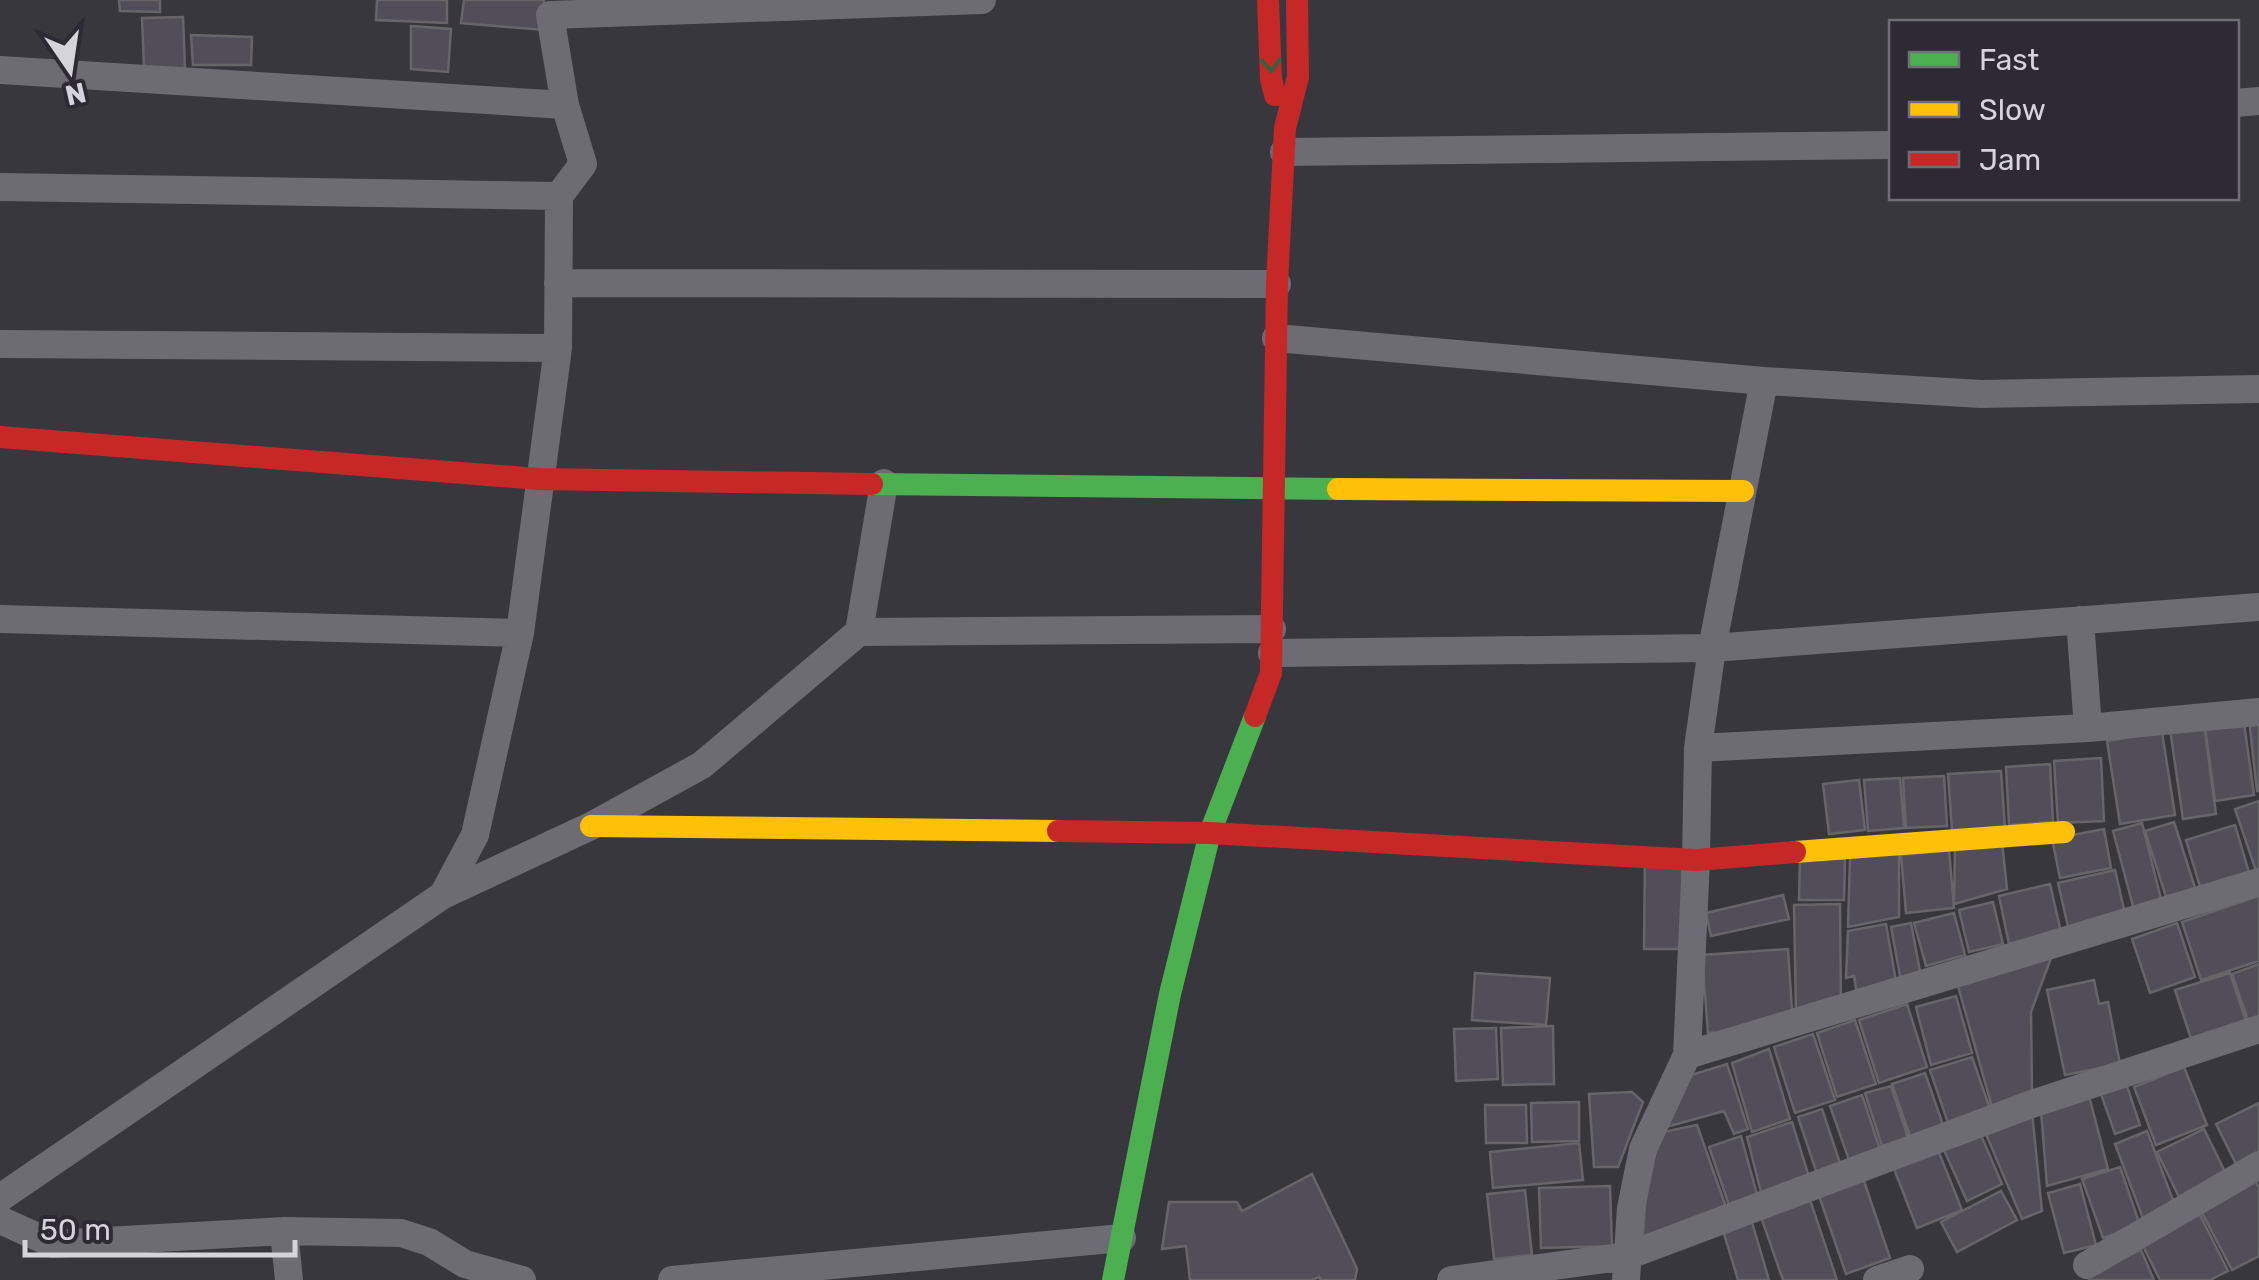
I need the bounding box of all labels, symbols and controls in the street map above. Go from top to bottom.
north arrow [20,20,120,120]
legend [1889,20,2239,200]
text: Fast [1979,42,2039,78]
one-way arrow [1260,57,1281,73]
text: N [62,76,89,112]
text: Slow [1979,92,2046,128]
text: Jam [1979,142,2041,178]
scale bar [25,1195,295,1257]
text: 50 m [40,1212,111,1248]

